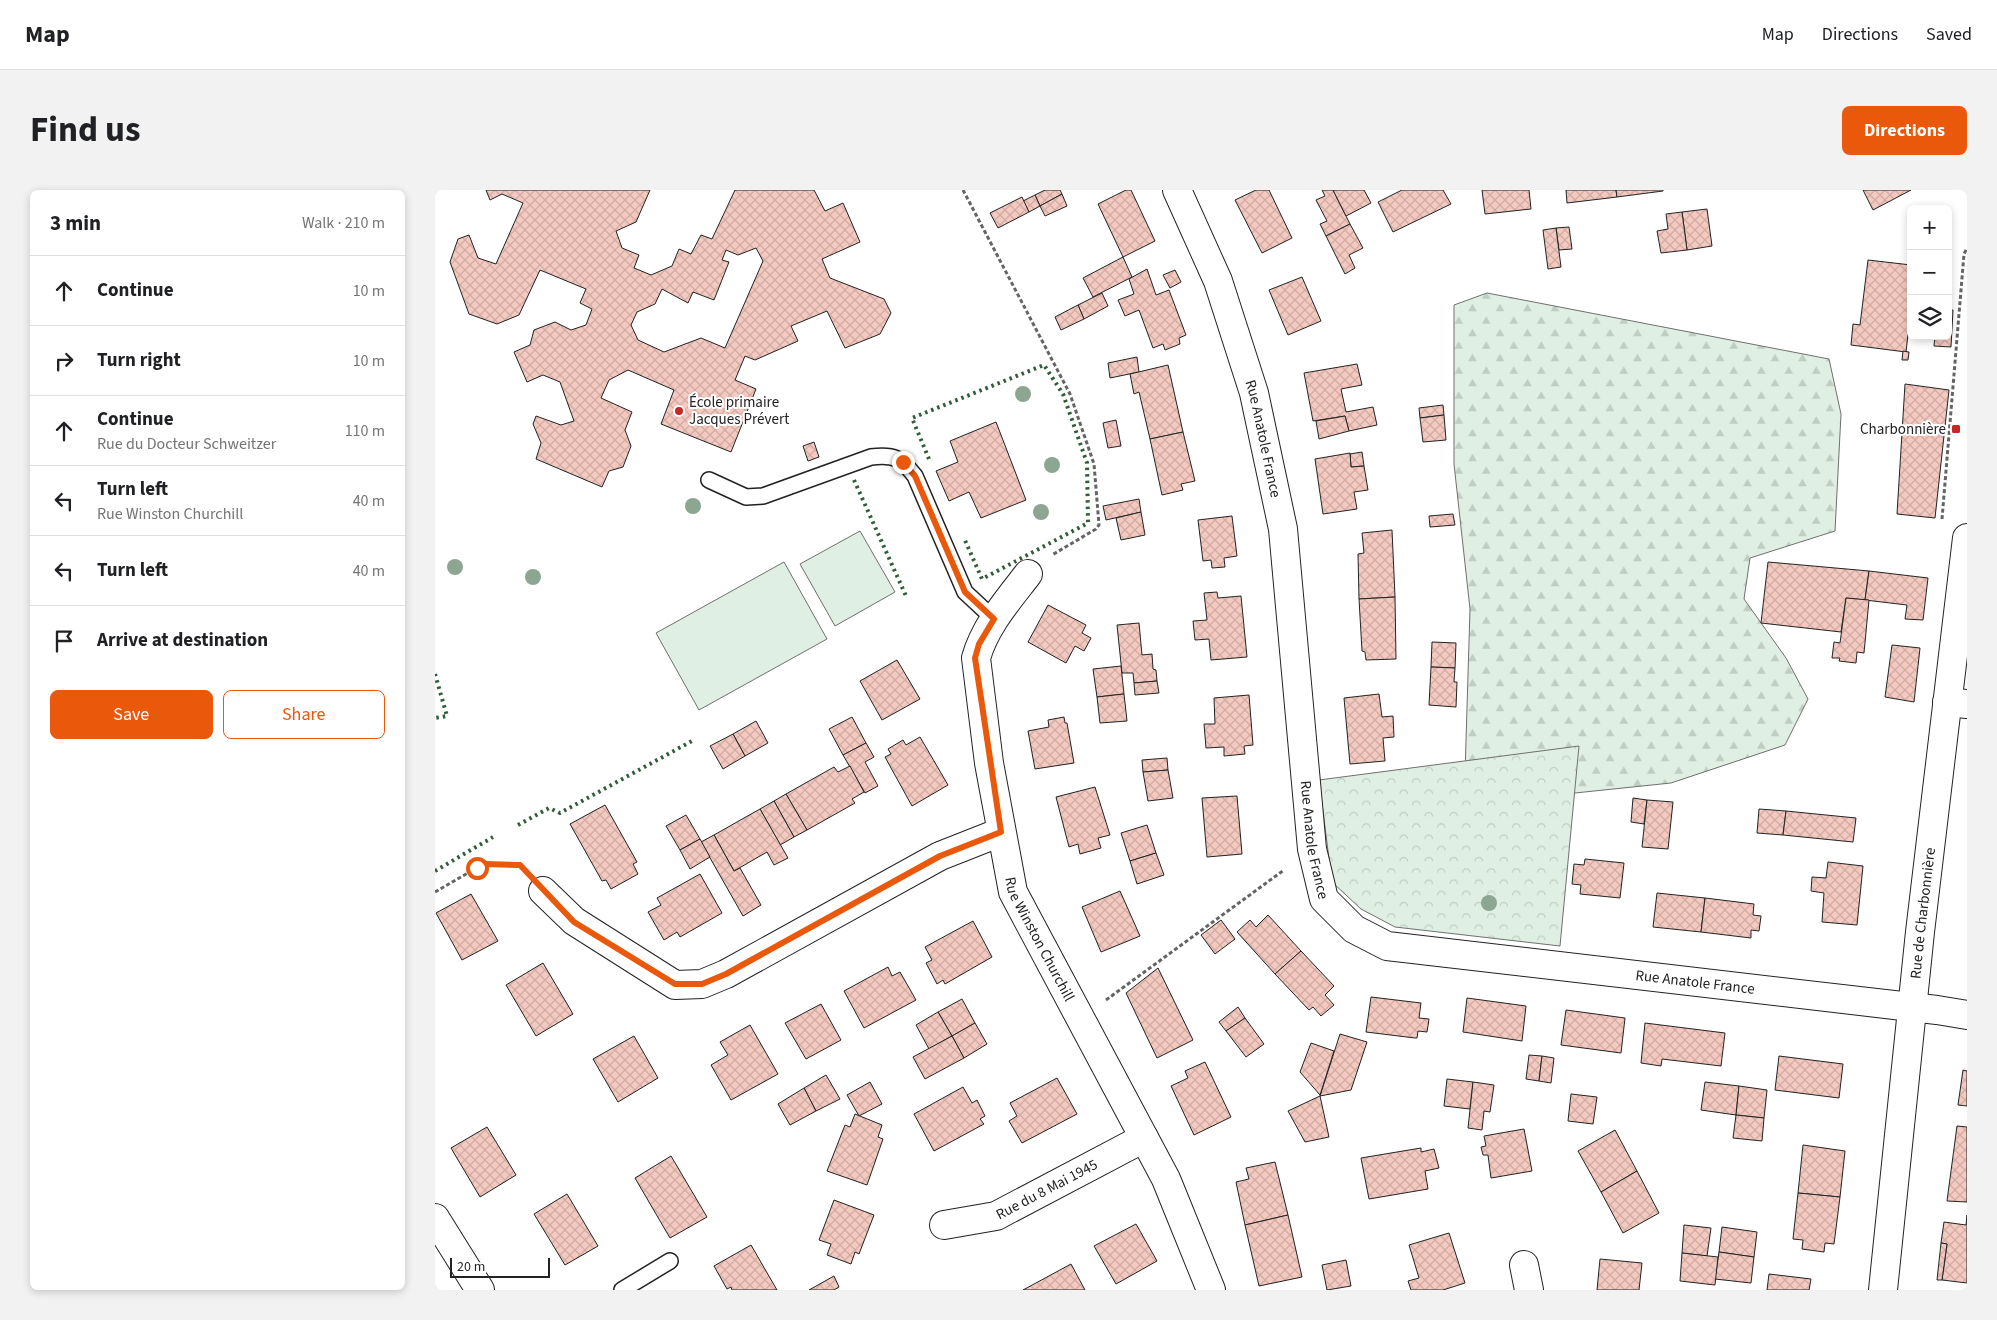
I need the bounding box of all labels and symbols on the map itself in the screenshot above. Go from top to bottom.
street label: Rue Anatole France [1239,377,1286,499]
place label: École primaire Jacques Prévert [689,392,789,430]
marker: École primaire Jacques Prévert [673,405,685,417]
place label: Charbonnière [1860,419,1946,440]
marker: Charbonnière [1950,423,1962,435]
route end [892,451,915,474]
street label: Rue Anatole France [1295,780,1334,901]
street label: Rue de Charbonnière [1905,846,1941,980]
route start [466,857,489,880]
street label: Rue Winston Churchill [999,875,1079,1005]
street label: Rue Anatole France [1634,965,1756,1000]
street label: Rue du 8 Mai 1945 [992,1154,1101,1225]
scale bar [450,1255,550,1278]

